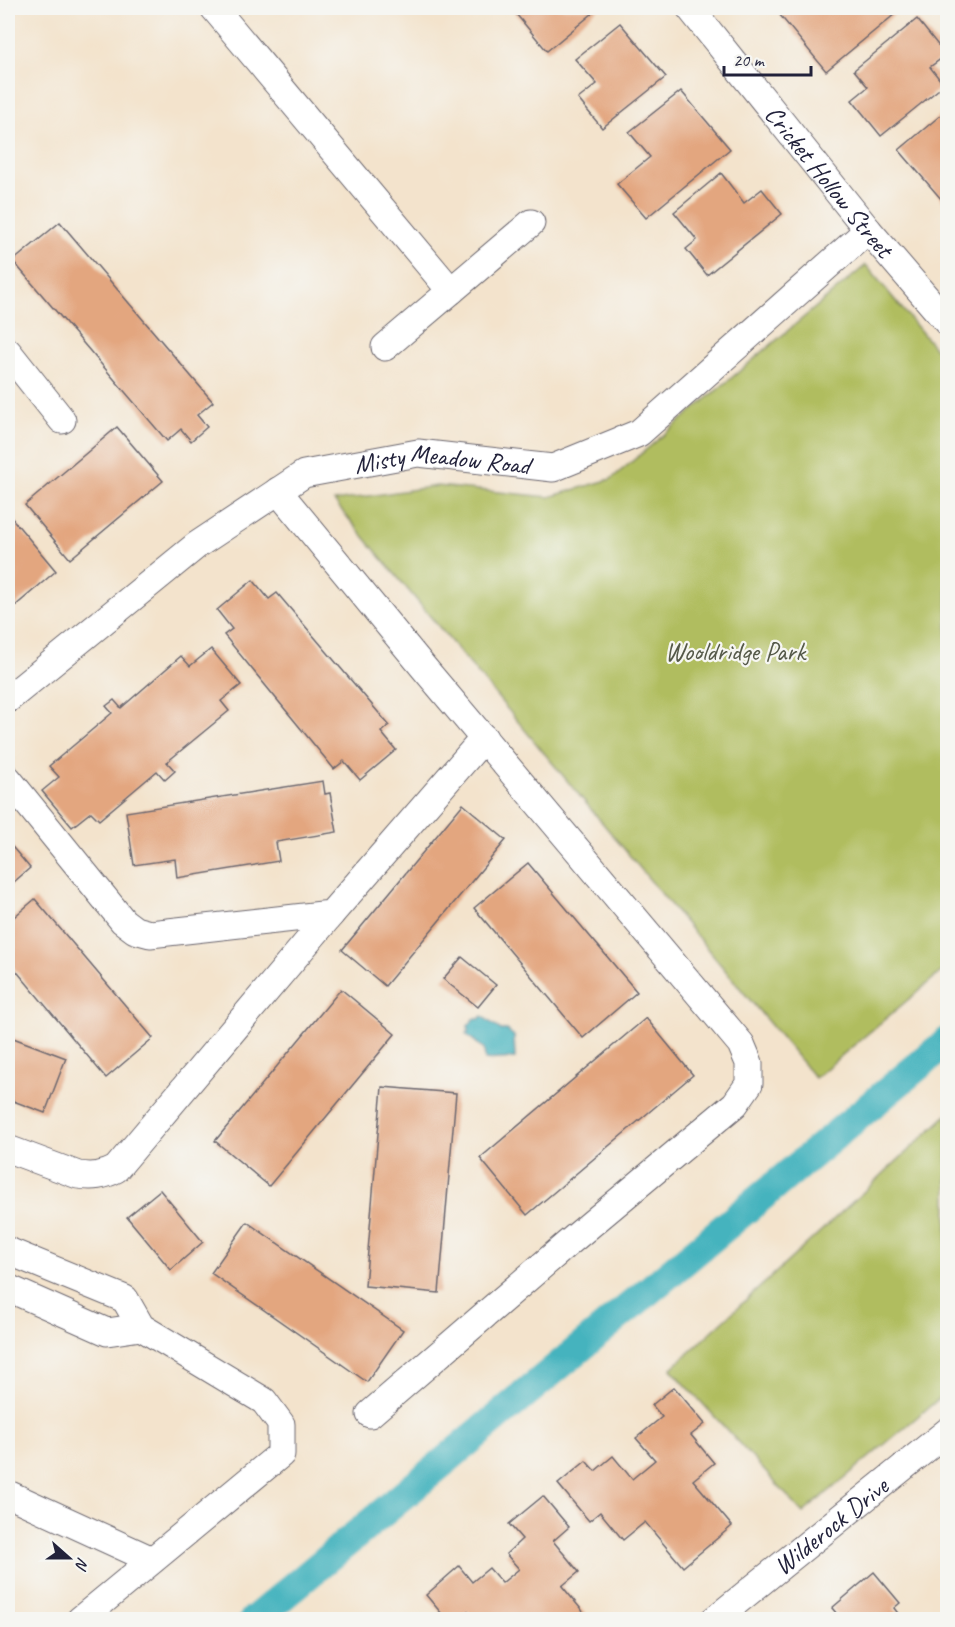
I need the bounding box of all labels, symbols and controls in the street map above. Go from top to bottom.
scale bar [724,39,811,77]
text: 20 m [733,49,766,71]
street label: Cricket Hollow Street [758,98,902,266]
street label: Misty Meadow Road [351,436,535,482]
park label: Wooldridge Park [665,635,808,668]
street label: Wilderock Drive [767,1469,896,1582]
north arrow [39,1528,99,1588]
text: N [70,1555,93,1574]

